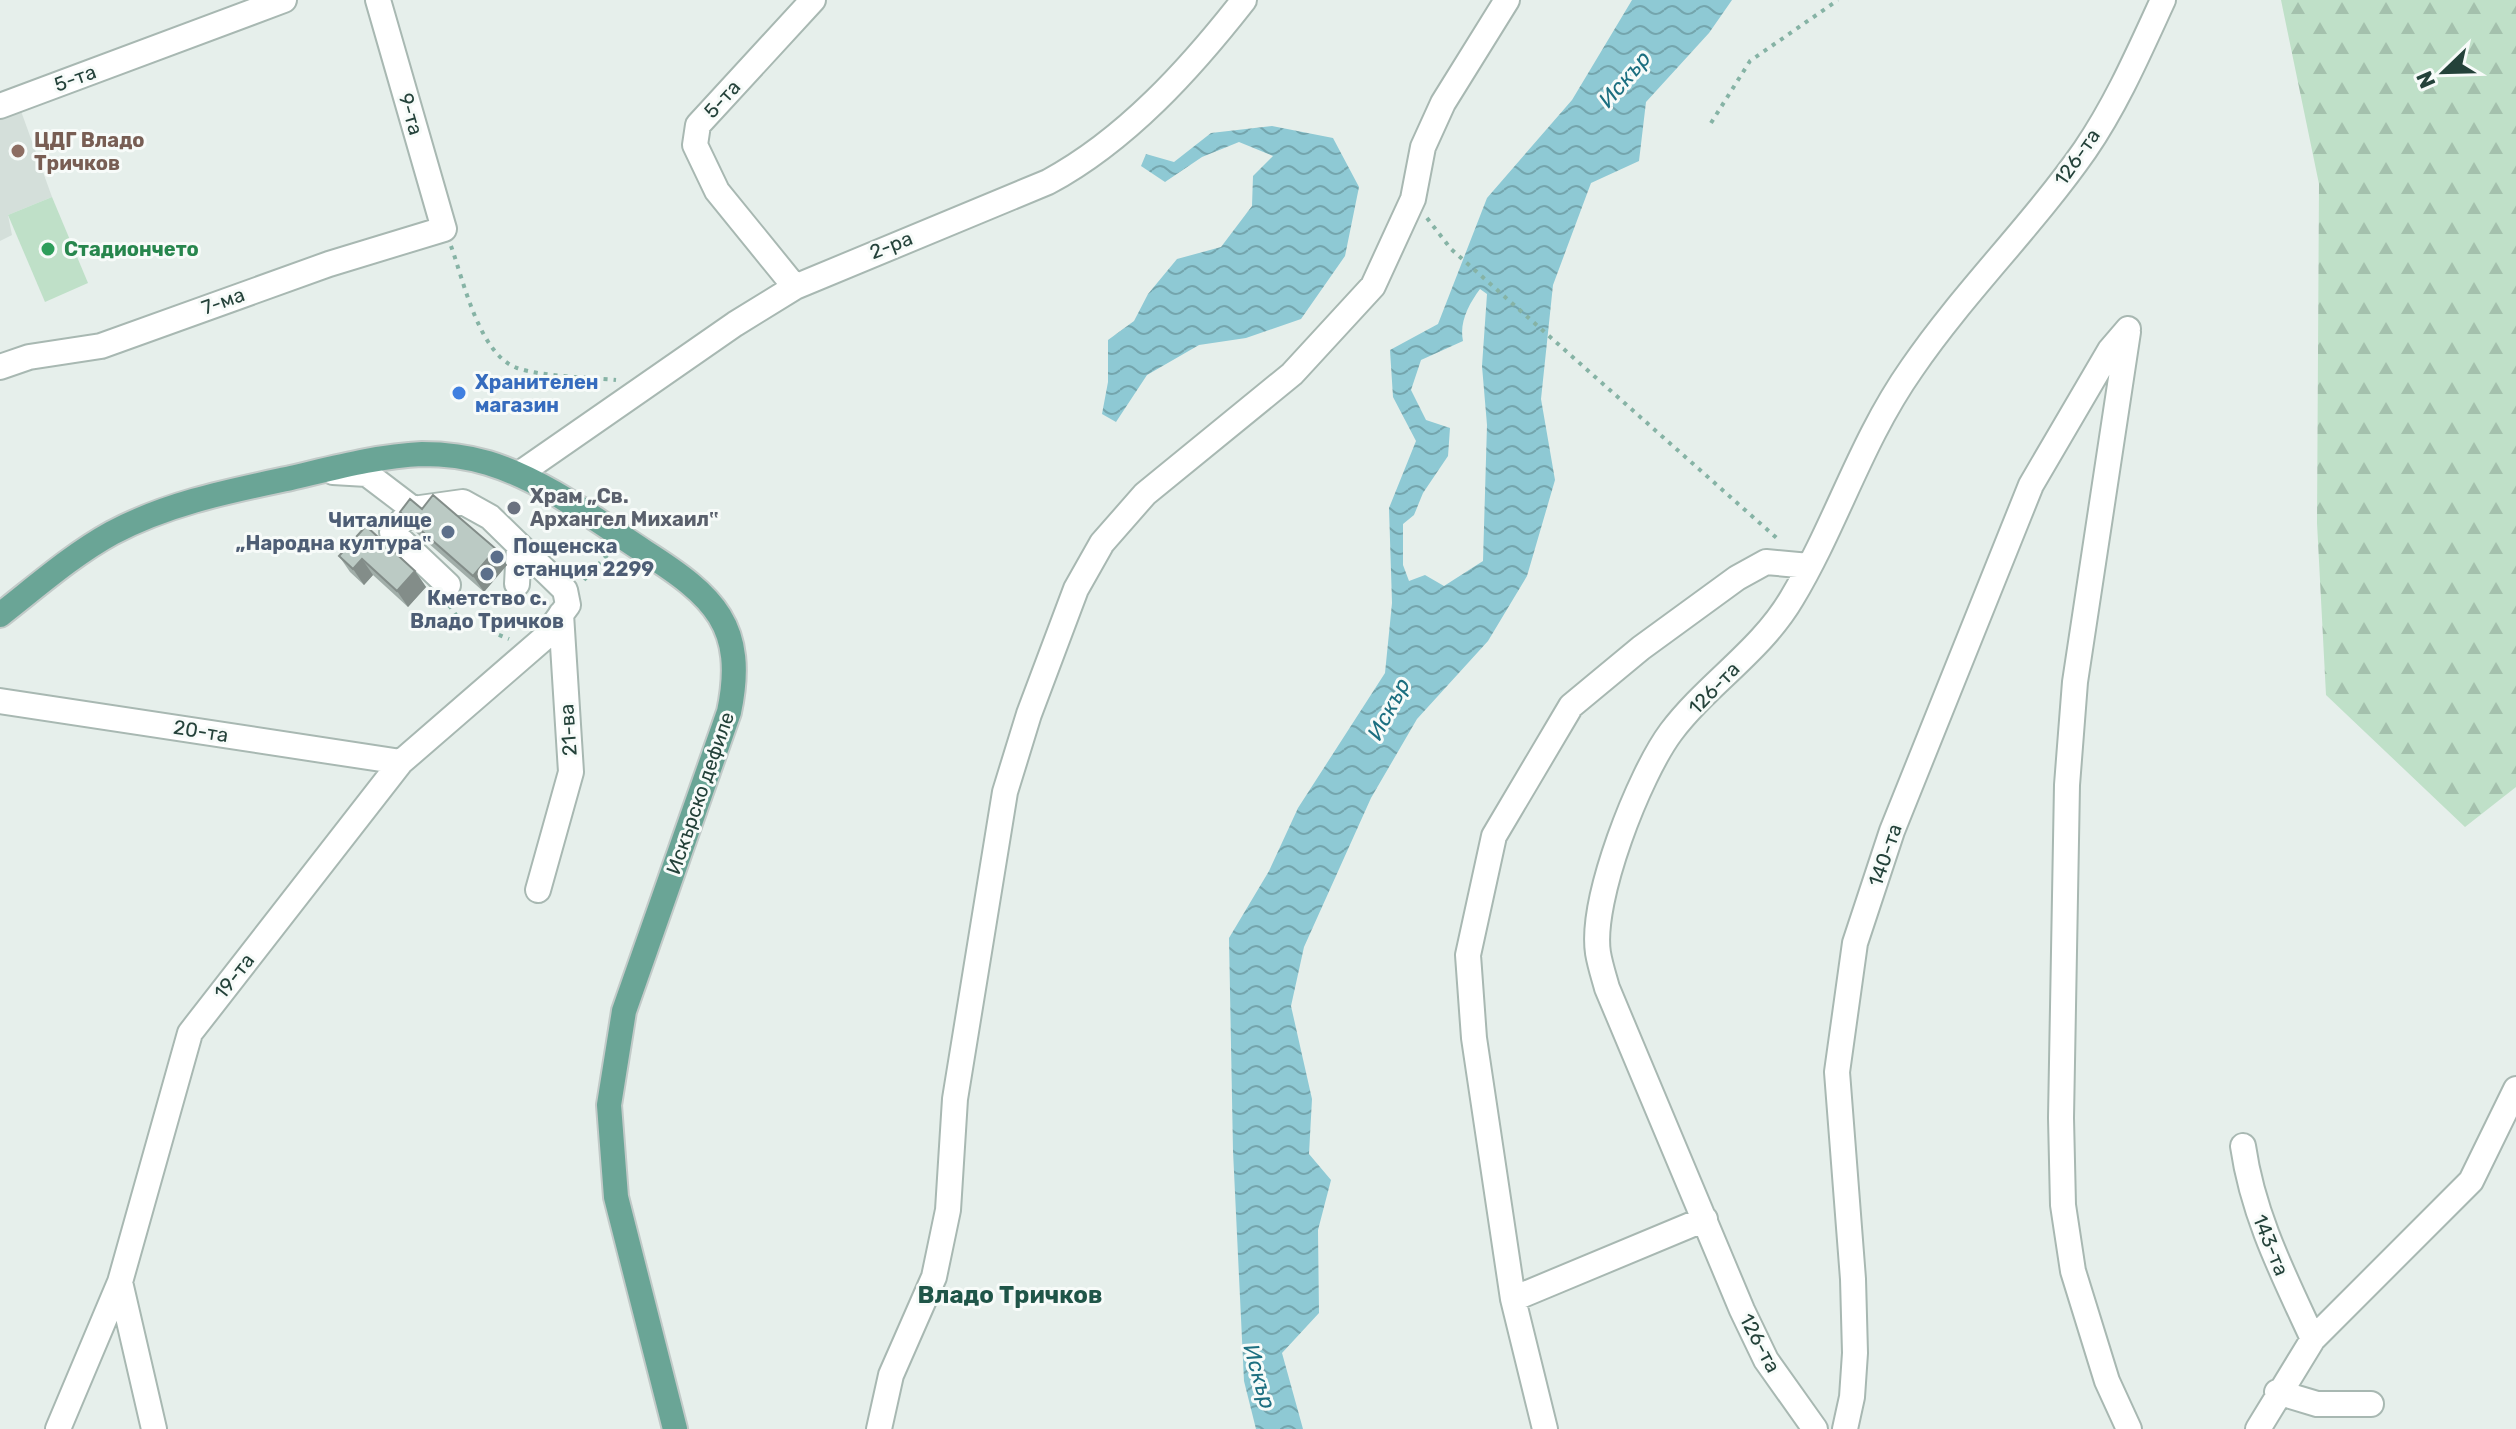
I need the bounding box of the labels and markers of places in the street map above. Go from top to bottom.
place label: ЦДГ Владо Тричков [34,128,145,175]
marker: ЦДГ Владо Тричков [9,142,27,160]
place label: Стадиончето [64,237,199,261]
marker: Стадиончето [39,240,57,258]
place label: Хранителен магазин [475,370,599,417]
marker: Хранителен магазин [450,384,468,402]
place label: Храм „Св. Архангел Михаил‟ [530,484,719,531]
marker: Храм „Св. Архангел Михаил‟ [505,499,523,517]
place label: Читалище „Народна култура‟ [236,508,432,555]
marker: Читалище „Народна култура‟ [439,523,457,541]
place label: Пощенска станция 2299 [513,534,654,581]
marker: Пощенска станция 2299 [488,548,506,566]
marker: Кметство с. Владо Тричков [478,565,496,583]
place label: Кметство с. Владо Тричков [410,586,564,633]

